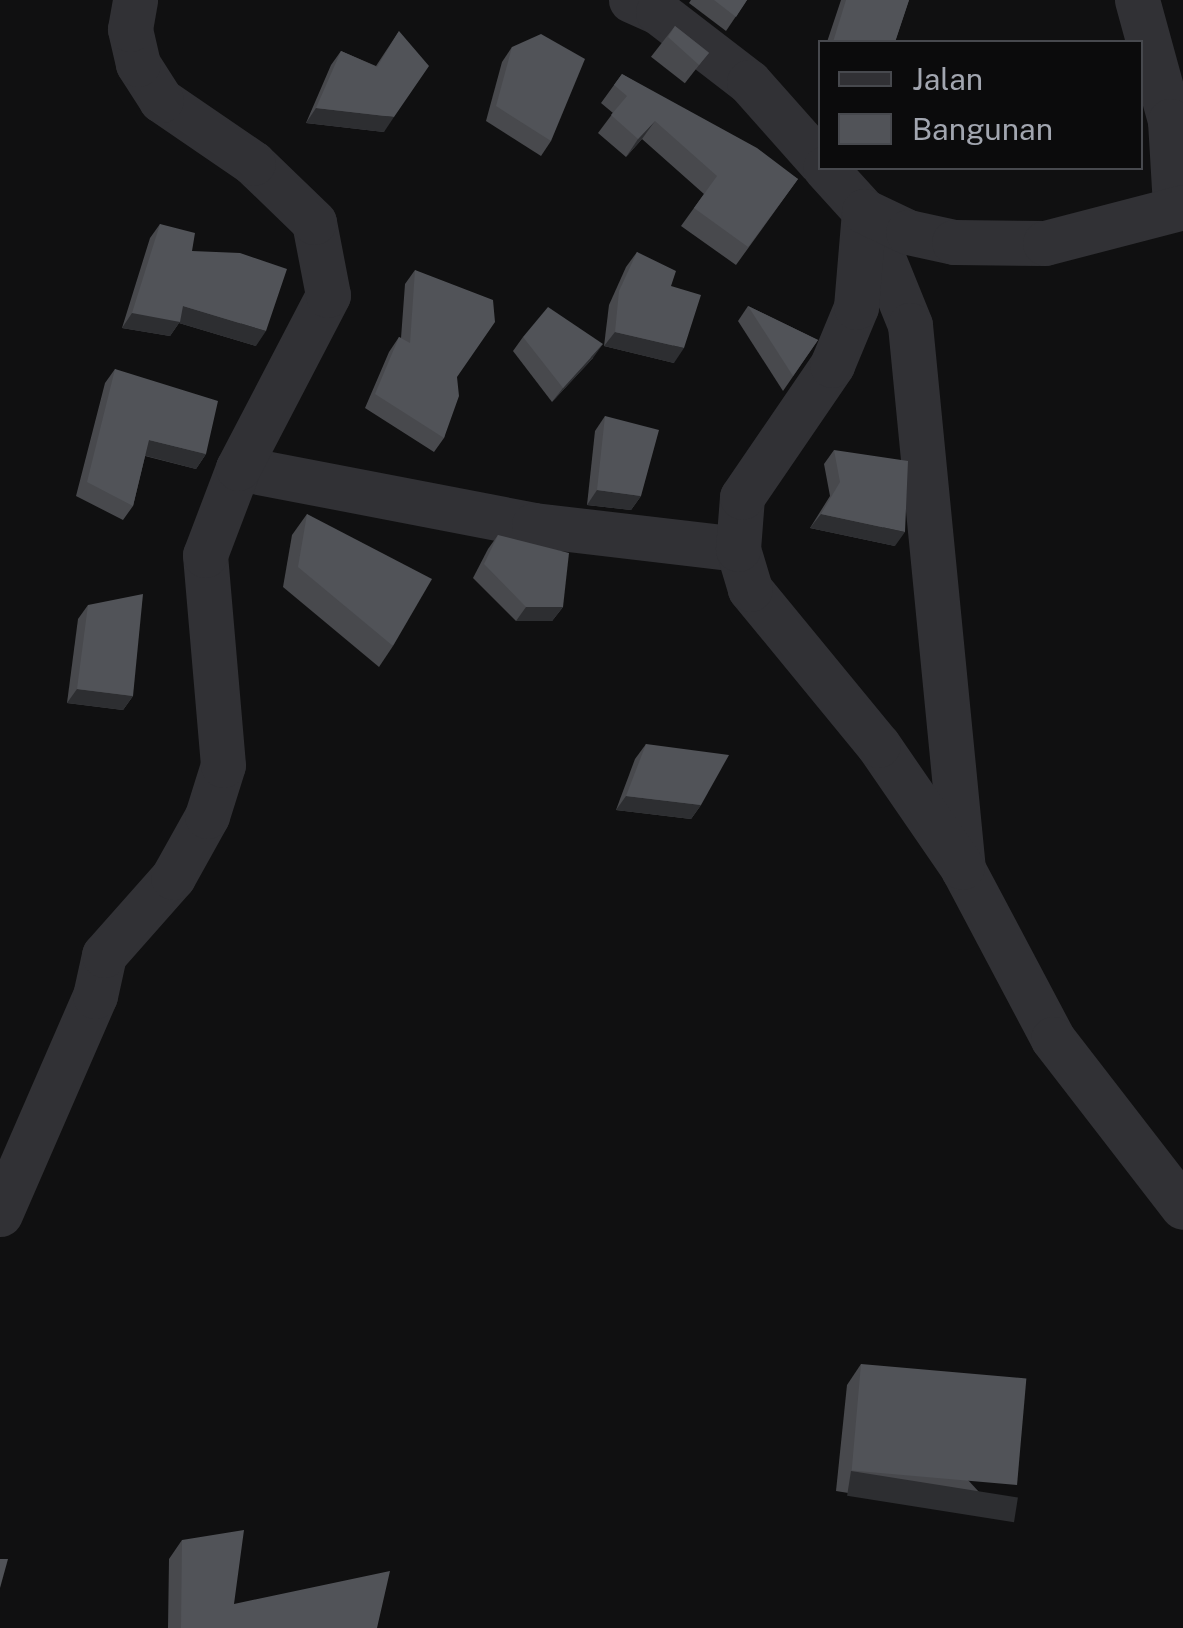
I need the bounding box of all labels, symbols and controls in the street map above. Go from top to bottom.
legend [818,40,1143,170]
text: Jalan [912,61,983,97]
text: Bangunan [912,111,1053,147]

